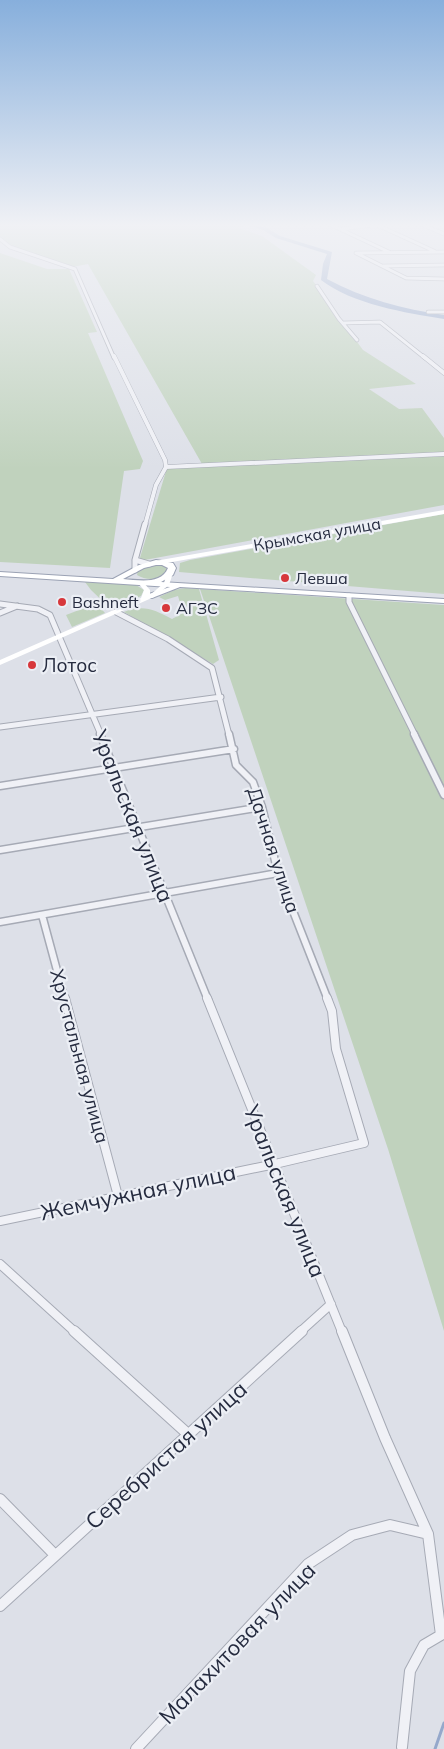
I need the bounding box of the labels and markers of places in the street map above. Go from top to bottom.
place label: Левша [295,568,348,588]
marker: Левша [279,572,291,584]
place label: Bashneft [72,592,139,612]
marker: Bashneft [56,596,68,608]
place label: АГЗС [176,598,218,618]
marker: АГЗС [160,602,172,614]
place label: Лотос [42,653,97,677]
marker: Лотос [26,659,38,671]

